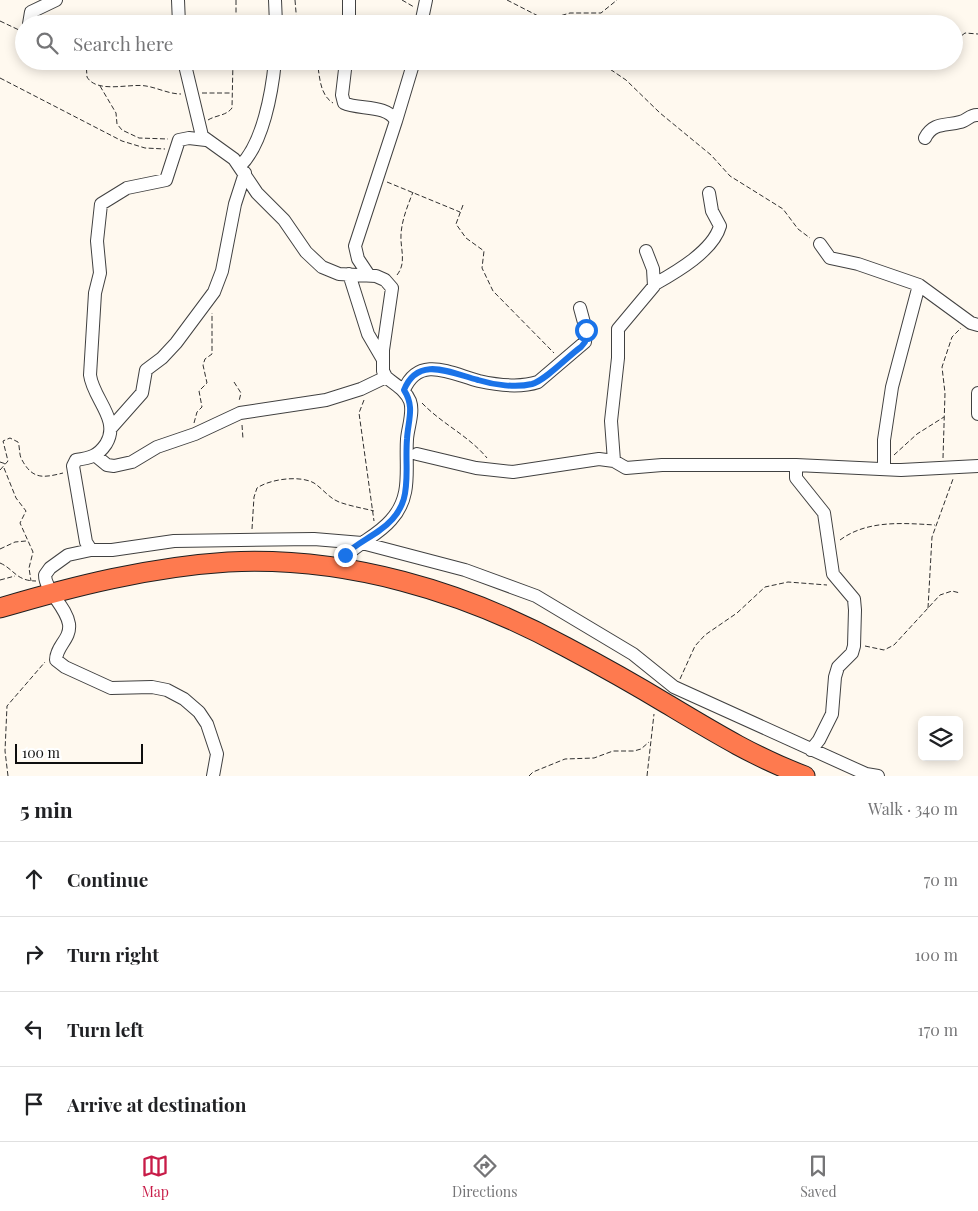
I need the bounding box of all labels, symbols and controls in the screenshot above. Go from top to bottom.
search box [15,15,963,70]
icon: search [33,29,61,57]
text: Search here [73,30,173,56]
route start [575,319,598,342]
route end [334,544,357,567]
map controls [918,716,963,761]
button: layers [918,716,963,761]
scale bar [15,741,142,764]
text: 100 m [22,743,60,762]
text: 5 min [20,795,73,823]
text: Walk · 340 m [868,798,958,819]
icon: ahead [20,865,48,893]
text: Continue [67,866,148,892]
text: 70 m [924,869,958,890]
icon: right [20,940,48,968]
text: Turn right [67,941,159,967]
text: 100 m [915,944,958,965]
icon: left [20,1015,48,1043]
text: Turn left [67,1016,144,1042]
text: 170 m [918,1019,958,1040]
icon: arrive [20,1090,48,1118]
text: Arrive at destination [67,1091,247,1117]
tab: Map [141,1152,169,1201]
tab: Directions [452,1152,518,1201]
tab: Saved [800,1152,837,1201]

